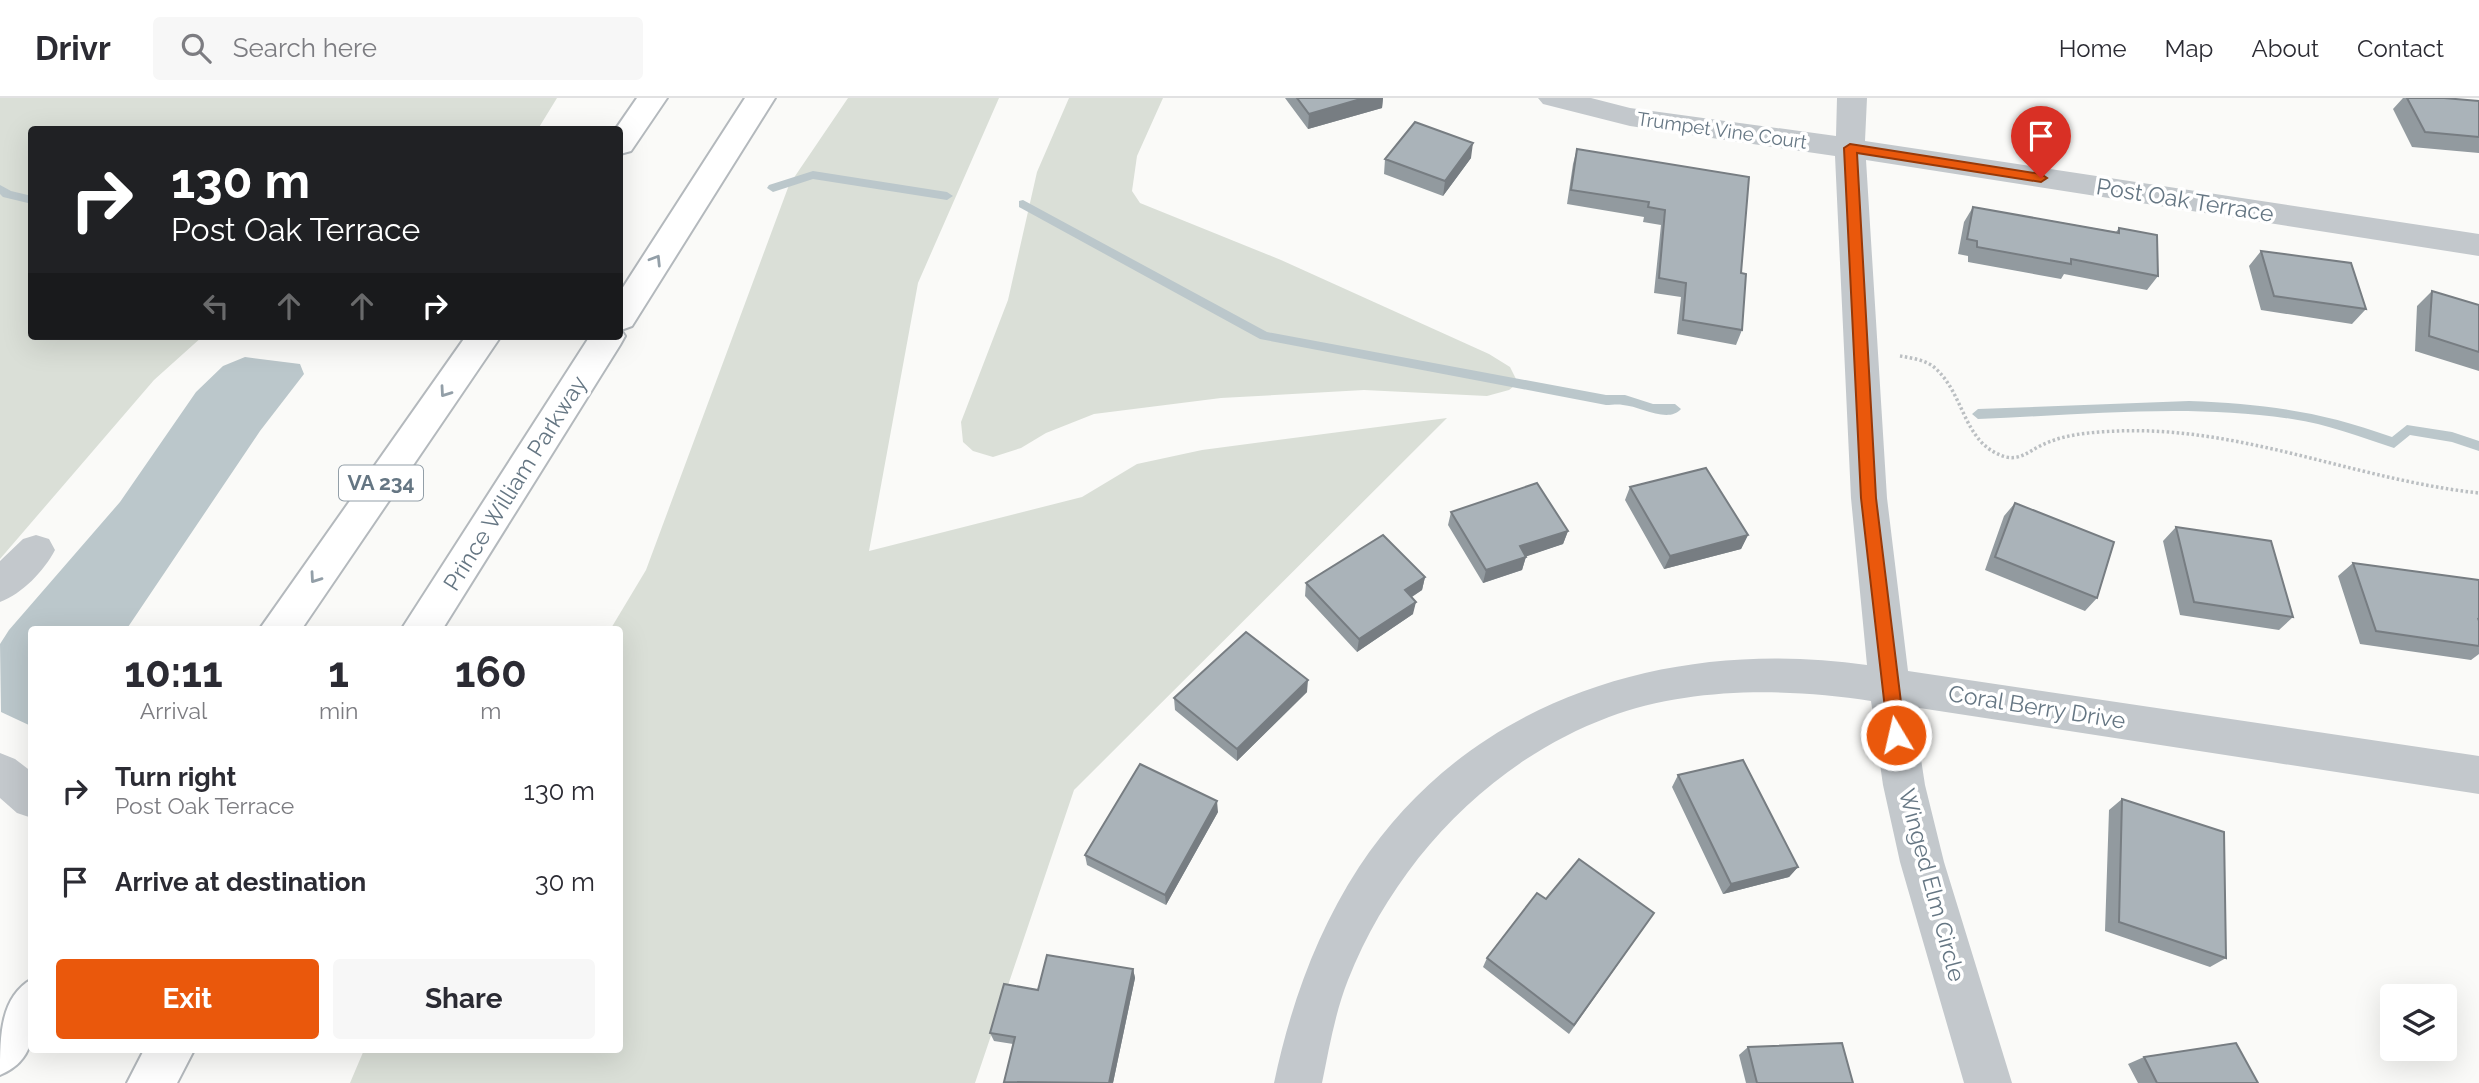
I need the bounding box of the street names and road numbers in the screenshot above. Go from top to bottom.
street label: Trumpet Vine Court [1636,107,1809,153]
street label: Post Oak Terrace [2094,172,2276,227]
street label: Prince William Parkway [437,370,592,595]
road number: VA 234 [339,466,423,500]
street label: Coral Berry Drive [1947,679,2128,734]
street label: Winged Elm Circle [1894,786,1971,984]

